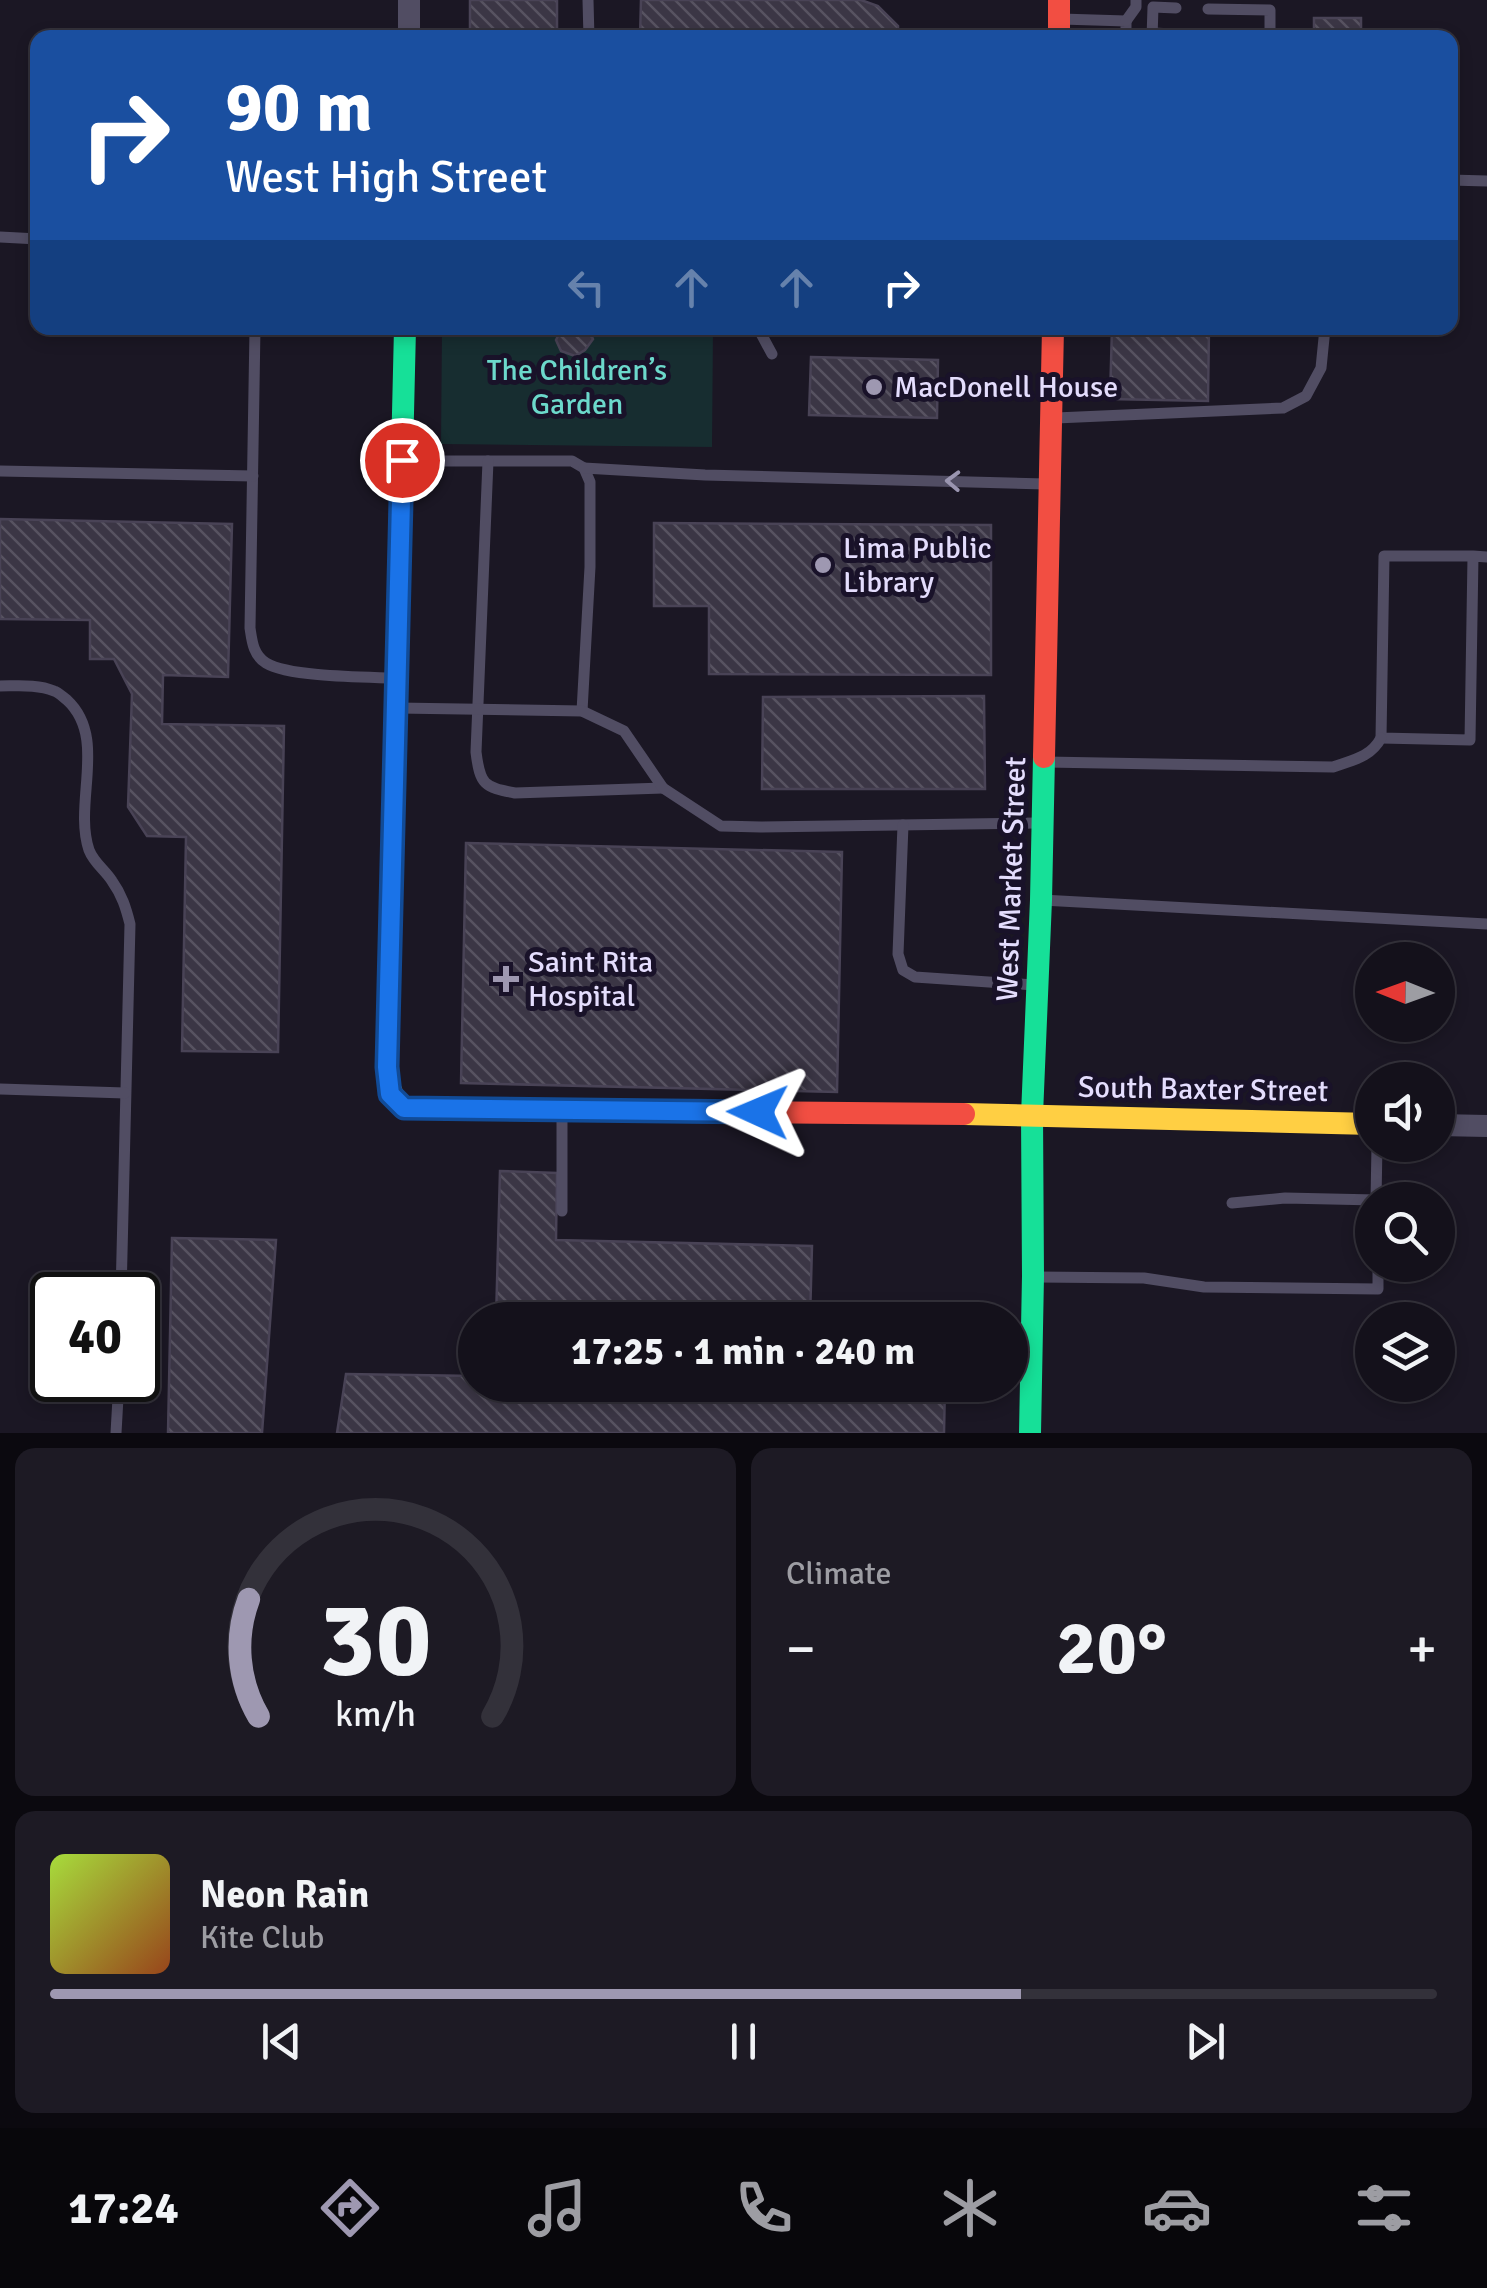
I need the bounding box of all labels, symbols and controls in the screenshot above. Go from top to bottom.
text: 90 m [225,64,373,150]
icon: right [60,70,190,200]
text: West High Street [225,150,547,205]
icon: left [559,260,614,315]
icon: ahead [664,260,719,315]
icon: ahead [769,260,824,315]
icon: right [874,260,929,315]
park label: The Children’s Garden [487,352,667,423]
place label: MacDonell House [894,369,1118,406]
marker: MacDonell House [863,376,885,398]
pin [360,418,445,503]
icon: arrive [375,433,430,488]
one-way arrow [944,471,960,492]
place label: Lima Public Library [843,530,992,601]
marker: Lima Public Library [812,554,834,576]
street label: West Market Street [989,756,1034,1002]
north arrow [1355,942,1455,1042]
map controls [1355,942,1455,1402]
place label: Saint Rita Hospital [528,944,653,1015]
marker: Saint Rita Hospital [493,966,519,992]
position arrow [706,1060,810,1164]
button: sound [1355,1062,1455,1162]
street label: South Baxter Street [1077,1069,1328,1110]
button: search [1355,1182,1455,1282]
speed limit sign: 40 [30,1272,160,1402]
button: layers [1355,1302,1455,1402]
text: 17:25 · 1 min · 240 m [571,1328,915,1375]
text: Climate [786,1554,892,1593]
text: 30 [319,1576,432,1704]
text: 20° [1056,1602,1167,1695]
text: − [786,1615,816,1683]
text: + [1407,1615,1437,1683]
text: km/h [335,1692,416,1736]
text: Neon Rain [200,1871,369,1918]
text: Kite Club [200,1918,324,1957]
icon: previous [254,2014,309,2069]
icon: pause [716,2014,771,2069]
icon: next [1178,2014,1233,2069]
icon: directions [315,2173,385,2243]
icon: music [522,2173,592,2243]
icon: phone [729,2173,799,2243]
icon: climate [935,2173,1005,2243]
icon: car [1142,2173,1212,2243]
icon: filters [1349,2173,1419,2243]
text: 17:24 [68,2181,179,2236]

